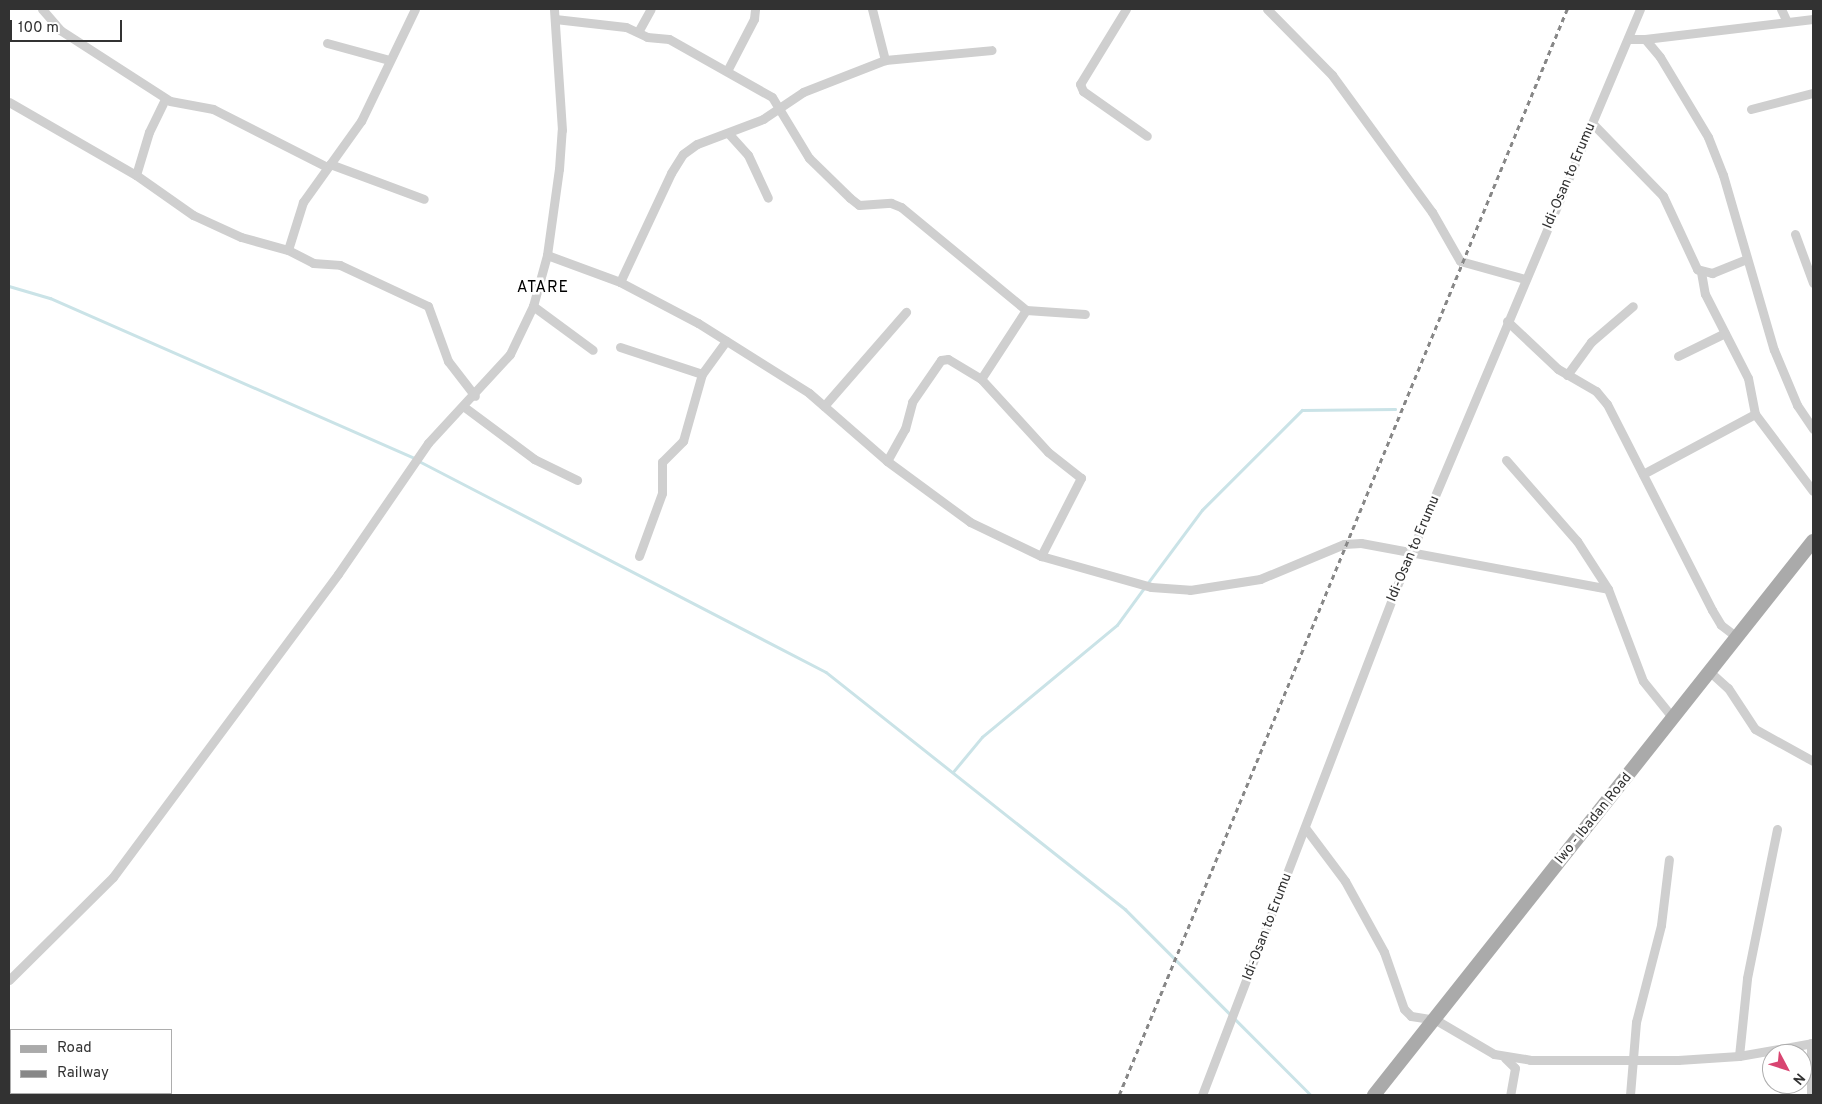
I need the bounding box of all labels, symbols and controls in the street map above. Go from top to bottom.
scale bar [12,10,125,42]
text: 100 m [18,19,59,38]
street label: Idi-Osan to Erumu [1540,120,1600,232]
district label: ATARE [516,278,570,298]
street label: Idi-Osan to Erumu [1384,493,1444,605]
street label: Iwo - Ibadan Road [1552,770,1636,868]
street label: Idi-Osan to Erumu [1240,871,1296,983]
legend [10,1029,172,1094]
text: Road [57,1039,92,1058]
north arrow [1762,1044,1812,1094]
text: Railway [57,1064,109,1083]
text: N [1788,1069,1808,1088]

